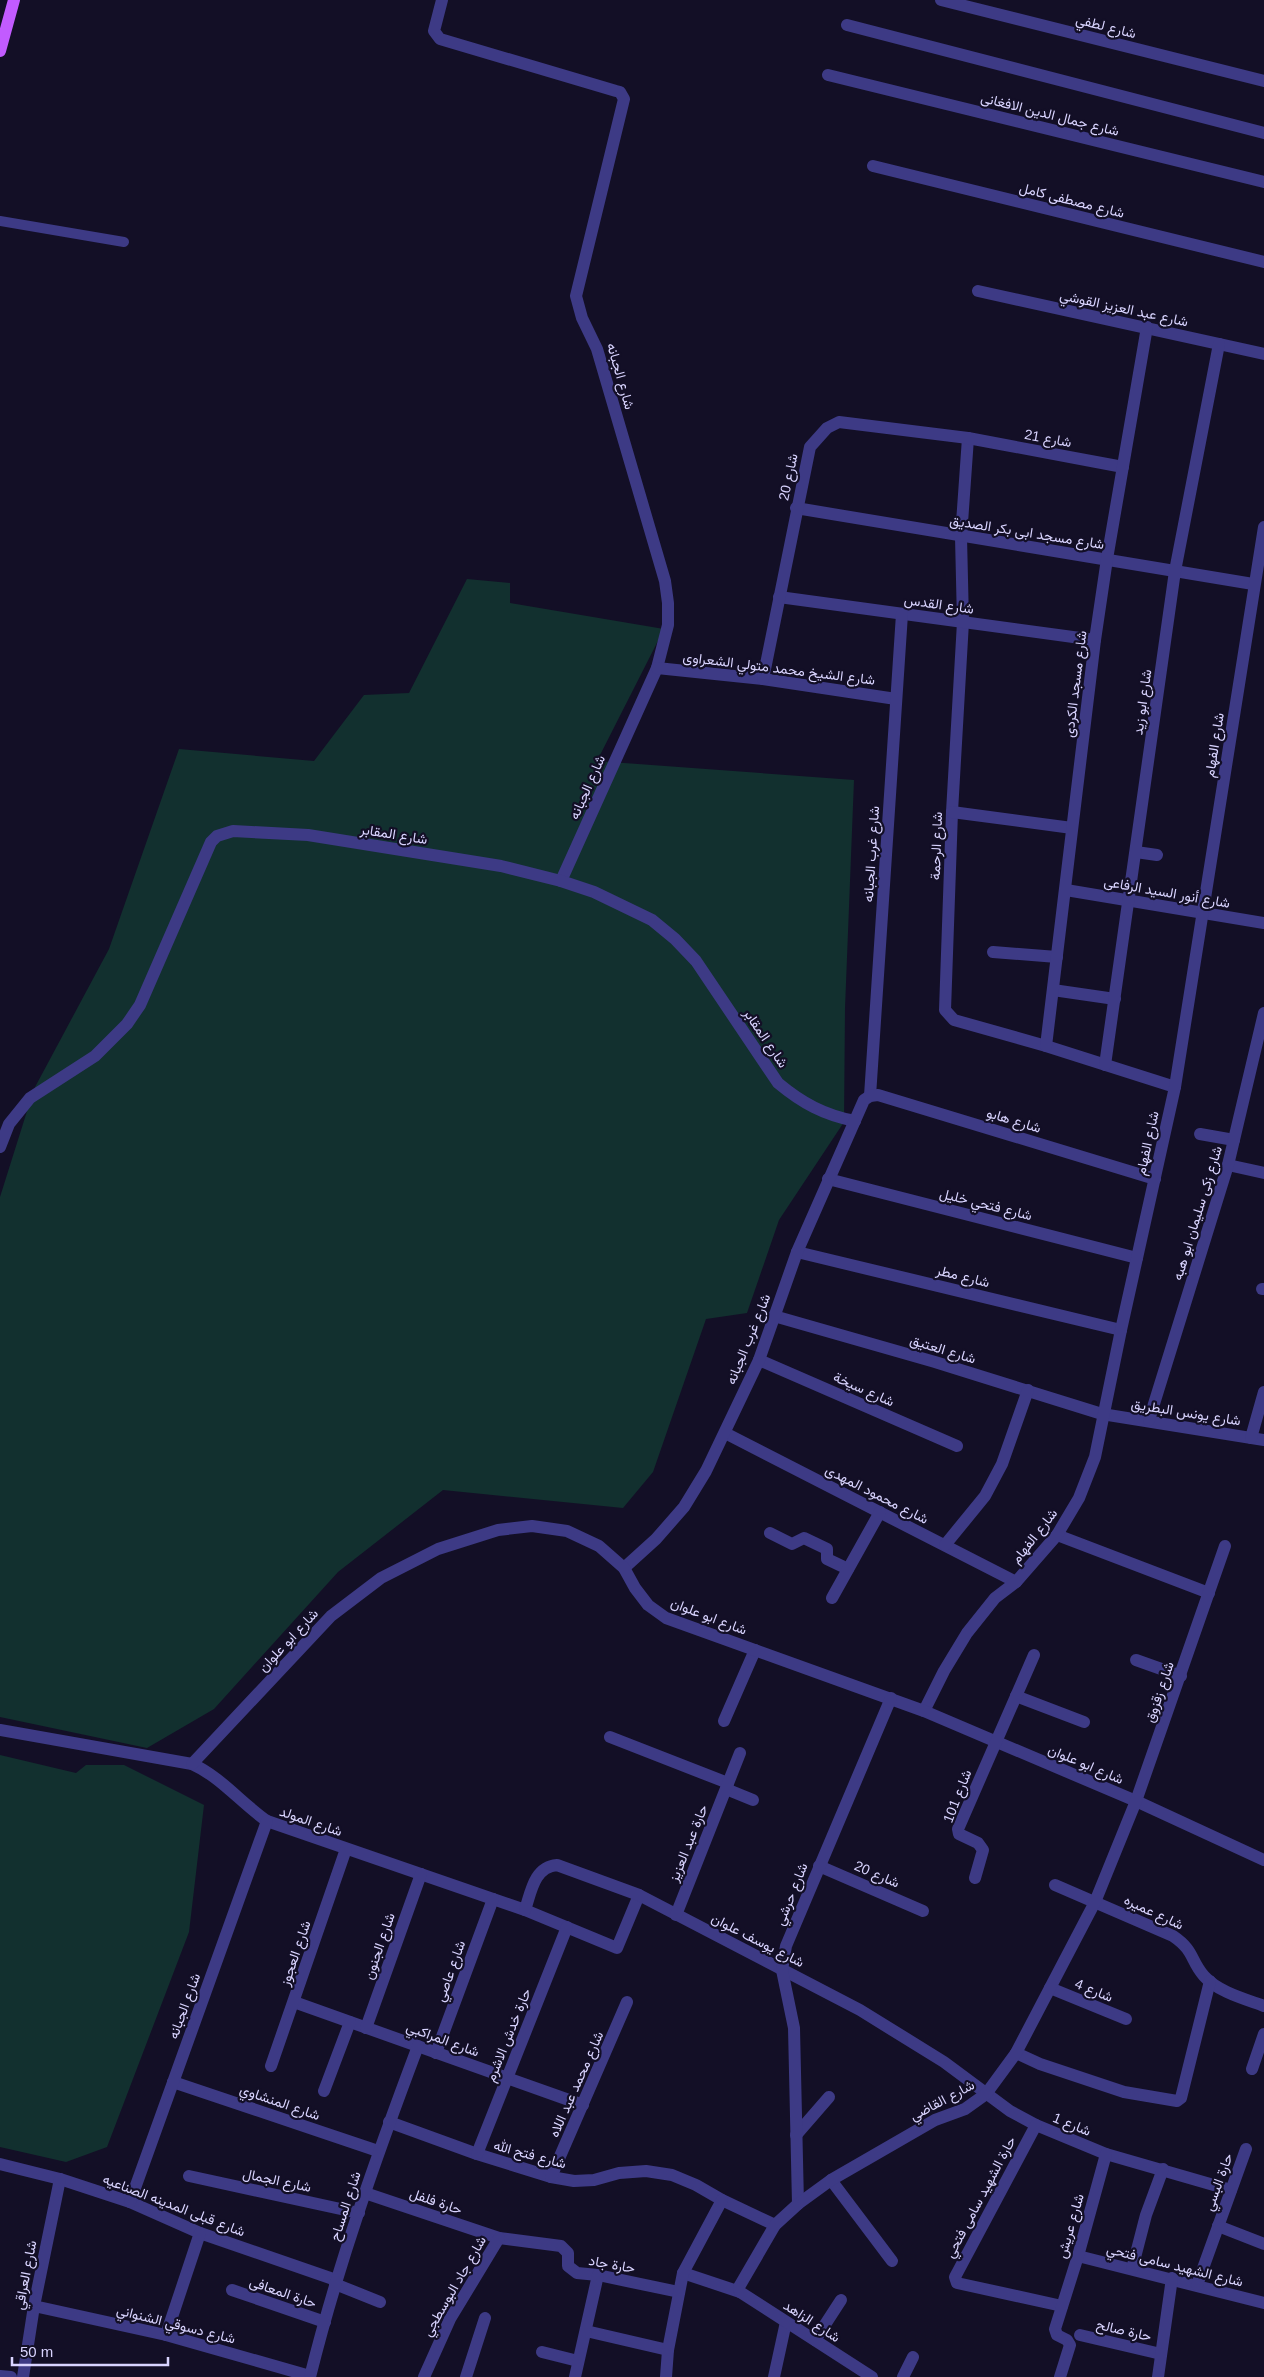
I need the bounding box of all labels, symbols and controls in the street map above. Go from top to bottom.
street label: شارع لطفي [1073,11,1138,45]
street label: شارع جمال الدين الافغانى [979,89,1121,142]
street label: شارع مصطفى كامل [1017,179,1126,224]
street label: شارع عبد العزيز القوشي [1057,287,1190,333]
street label: شارع الجبانه [601,341,638,412]
street label: شارع 21 [1023,426,1073,453]
street label: شارع 20 [775,452,804,503]
street label: شارع مسجد ابى بكر الصديق [948,512,1105,555]
street label: شارع القدس [903,591,975,620]
street label: شارع مسجد الكردى [1061,630,1092,739]
street label: شارع الشيخ محمد متولي الشعراوى [682,648,876,692]
street label: شارع ابو زيد [1129,668,1157,736]
street label: شارع الفهام [1201,712,1230,779]
street label: شارع الجبانه [566,752,611,823]
street label: شارع غرب الجبانه [860,805,885,903]
street label: شارع الرحمة [927,812,948,881]
street label: شارع المقابر [358,821,429,850]
street label: شارع أنور السيد الرفاعى [1102,873,1231,914]
street label: شارع المقابر [737,1005,792,1072]
street label: شارع هابو [984,1104,1043,1139]
street label: شارع الفهام [1132,1109,1165,1177]
street label: شارع زكى سليمان ابو هبه [1169,1144,1228,1283]
street label: شارع فتحي خليل [937,1185,1034,1227]
street label: شارع مطر [933,1261,991,1293]
street label: شارع غرب الجبانه [723,1291,776,1388]
street label: شارع العتيق [907,1331,978,1369]
street label: شارع سيخة [830,1368,897,1412]
street label: شارع يونس البطريق [1130,1395,1242,1432]
street label: شارع محمود المهدى [821,1461,931,1530]
street label: شارع الفهام [1008,1505,1063,1568]
street label: شارع ابو علوان [668,1594,749,1641]
street label: شارع ابو علوان [255,1605,323,1677]
street label: شارع زقزوق [1141,1659,1180,1726]
street label: شارع ابو علوان [1045,1741,1126,1790]
street label: شارع 101 [940,1767,977,1826]
street label: حارة عبد العزيز [665,1802,712,1885]
street label: شارع المولد [277,1803,344,1842]
street label: شارع 20 [851,1857,902,1893]
street label: شارع حرشي [771,1860,814,1929]
street label: شارع عميره [1120,1891,1186,1935]
street label: شارع يوسف علوان [708,1910,807,1973]
street label: شارع الجنون [360,1911,401,1982]
street label: شارع العجوز [276,1918,316,1990]
street label: شارع عاصي [432,1938,472,2005]
street label: شارع الجبانه [165,1971,206,2042]
street label: شارع 4 [1071,1975,1115,2008]
street label: حارة خدش الاشرم [482,1986,535,2084]
street label: شارع المراكبي [403,2018,482,2063]
street label: شارع محمد عبد اللاه [545,2029,609,2141]
street label: شارع القاضي [907,2076,979,2127]
street label: شارع المنشاوي [237,2081,322,2127]
street label: شارع 1 [1049,2109,1093,2142]
street label: حارة الشهيد سامى فتحي [941,2134,1022,2262]
street label: شارع فتح الله [491,2137,568,2174]
street label: حارة البسي [1200,2151,1240,2214]
street label: شارع الجمال [241,2165,313,2198]
street label: شارع المساح [326,2169,367,2244]
street label: شارع قبلى المدينه الصناعيه [100,2170,247,2242]
street label: حارة فلفل [407,2185,464,2218]
street label: شارع عريش [1053,2192,1090,2261]
street label: شارع جاد البوسطجي [419,2233,493,2341]
street label: شارع العراقي [10,2239,44,2312]
street label: شارع الشهيد سامى فتحي [1104,2240,1245,2294]
street label: حارة جاد [587,2252,636,2277]
street label: حارة المعافى [247,2273,319,2312]
street label: شارع الزاهد [779,2297,843,2348]
street label: شارع دسوقي الشنواني [114,2302,237,2350]
street label: حارة صالح [1094,2316,1153,2347]
scale bar [12,2334,169,2366]
text: 50 m [20,2343,53,2360]

